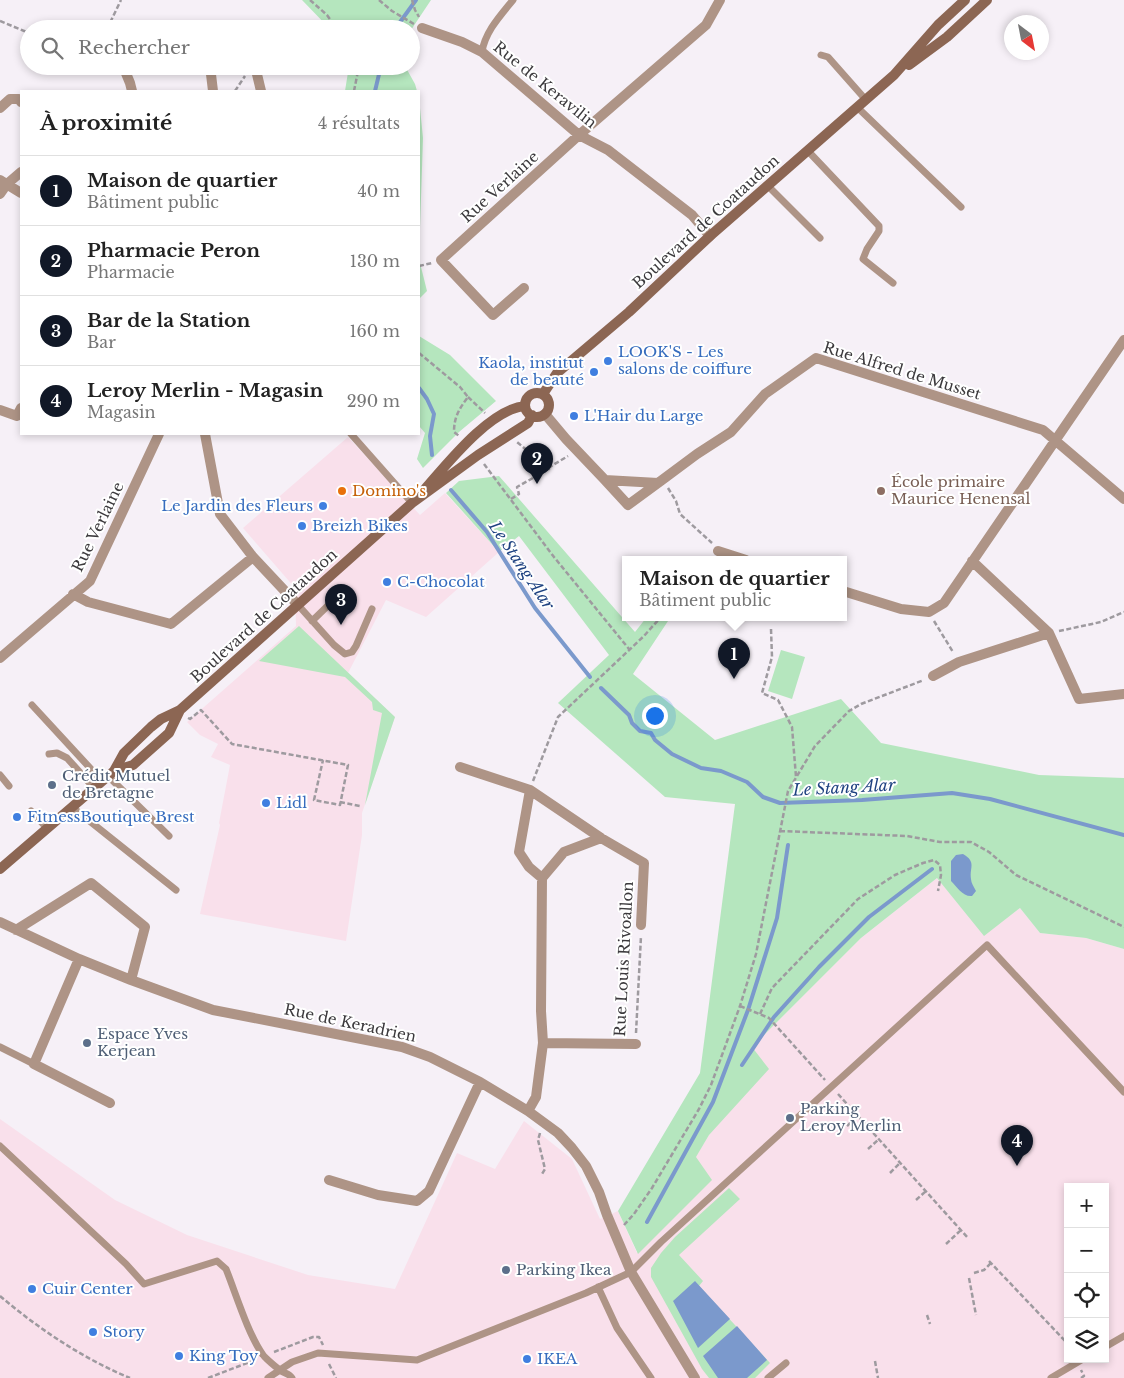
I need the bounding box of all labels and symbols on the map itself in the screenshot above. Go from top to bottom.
north arrow [1004,15,1049,60]
street label: Rue de Keravilin [490,37,601,132]
street label: Rue Verlaine [457,147,542,226]
street label: Boulevard de Coataudon [628,151,783,293]
street label: Rue Alfred de Musset [821,337,984,404]
place label: LOOK'S - Les salons de coiffure [618,342,752,378]
place label: Kaola, institut de beauté [478,353,584,389]
marker: LOOK'S - Les salons de coiffure [602,355,614,367]
marker: Kaola, institut de beauté [588,366,600,378]
place label: L'Hair du Large [584,406,703,425]
marker: L'Hair du Large [568,410,580,422]
pin: 2 [521,443,553,484]
place label: École primaire Maurice Henensal [891,472,1030,508]
street label: Rue Verlaine [68,479,127,575]
place label: Domino's [352,481,426,500]
marker: Domino's [336,485,348,497]
marker: École primaire Maurice Henensal [875,485,887,497]
place label: Le Jardin des Fleurs [161,496,313,515]
marker: Le Jardin des Fleurs [317,500,329,512]
place label: Breizh Bikes [312,516,408,535]
water label: Le Stang Alar [484,516,559,614]
marker: Breizh Bikes [296,520,308,532]
street label: Boulevard de Coataudon [186,545,341,687]
place label: C-Chocolat [397,572,485,591]
marker: C-Chocolat [381,576,393,588]
pin: 3 [325,584,357,625]
pin: 1 [718,638,750,679]
your location [642,703,668,729]
place label: Crédit Mutuel de Bretagne [62,766,170,802]
water label: Le Stang Alar [791,774,896,800]
marker: Crédit Mutuel de Bretagne [46,779,58,791]
place label: Lidl [276,793,307,812]
marker: Lidl [260,797,272,809]
place label: FitnessBoutique Brest [27,807,195,826]
marker: FitnessBoutique Brest [11,811,23,823]
street label: Rue Louis Rivoallon [610,881,637,1037]
street label: Rue de Keradrien [282,999,418,1046]
place label: Espace Yves Kerjean [97,1024,188,1060]
marker: Espace Yves Kerjean [81,1037,93,1049]
place label: Parking Leroy Merlin [800,1099,902,1135]
marker: Parking Leroy Merlin [784,1112,796,1124]
pin: 4 [1001,1125,1033,1166]
place label: Parking Ikea [516,1260,612,1279]
marker: Parking Ikea [500,1264,512,1276]
place label: Cuir Center [42,1279,133,1298]
marker: Cuir Center [26,1283,38,1295]
place label: Story [103,1322,145,1341]
marker: Story [87,1326,99,1338]
place label: King Toy [189,1346,259,1365]
place label: IKEA [537,1349,578,1368]
marker: King Toy [173,1350,185,1362]
marker: IKEA [521,1353,533,1365]

